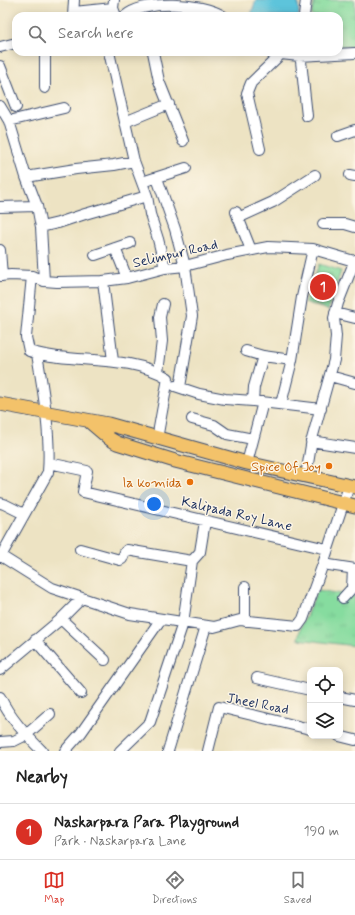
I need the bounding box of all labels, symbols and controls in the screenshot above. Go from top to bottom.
search box [12,12,343,56]
icon: search [26,23,48,45]
text: Search here [58,24,134,44]
street label: Selimpur Road [131,235,219,272]
pin: 1 [310,272,336,302]
place label: Spice Of Joy [251,458,321,476]
marker: Spice Of Joy [324,461,334,471]
place label: la komida [123,474,182,492]
marker: la komida [185,477,195,487]
street label: Kalipada Roy Lane [180,493,294,535]
your location [144,494,164,514]
map controls [307,667,343,739]
button: locate [307,667,343,703]
street label: Jheel Road [225,689,290,719]
button: layers [307,703,343,739]
text: Nearby [16,766,68,788]
text: Naskarpara Para Playground [54,813,239,833]
text: 1 [26,823,32,840]
text: 190 m [304,823,339,840]
text: Park · Naskarpara Lane [54,833,186,850]
tab: Map [43,869,65,907]
tab: Directions [152,869,197,907]
tab: Saved [284,869,312,907]

